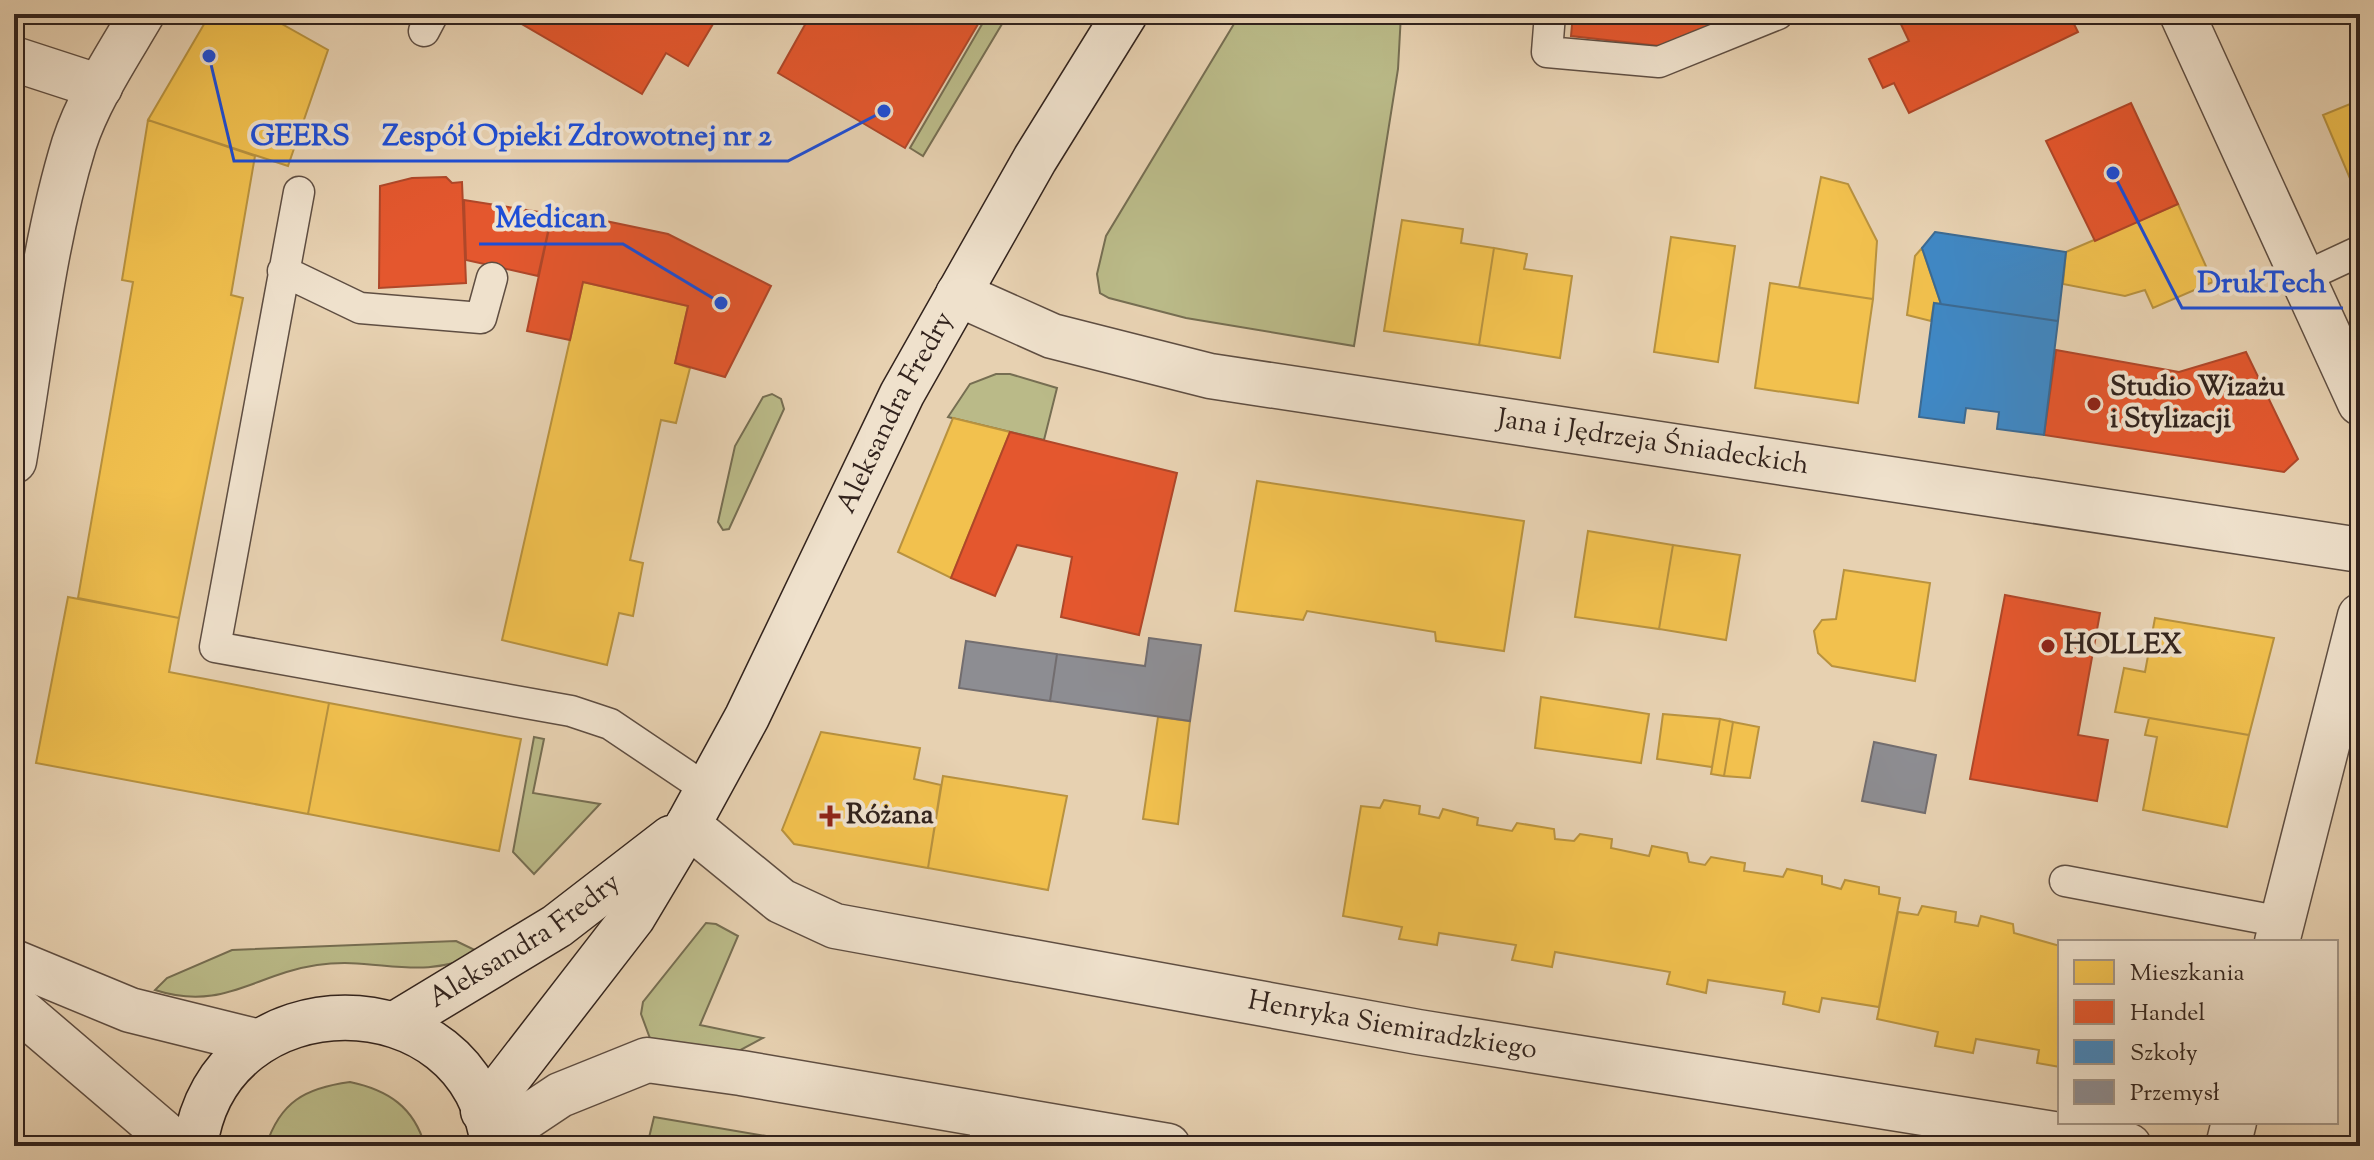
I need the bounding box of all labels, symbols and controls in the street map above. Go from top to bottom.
callout: GEERS [234,107,366,161]
callout: Zespół Opieki Zdrowotnej nr 2 [366,107,788,161]
text: GEERS [250,116,350,159]
text: Zespół Opieki Zdrowotnej nr 2 [382,116,772,159]
callout: Medican [479,190,623,244]
text: Medican [495,198,607,241]
callout: DrukTech [2182,254,2343,308]
text: DrukTech [2197,263,2327,306]
street label: Aleksandra Fredry [827,305,964,521]
place label: Studio Wizażu i Stylizacji [2110,368,2286,440]
marker: Studio Wizażu i Stylizacji [2085,395,2103,413]
street label: Jana i Jędrzeja Śniadeckich [1492,399,1812,486]
place label: HOLLEX [2064,626,2182,666]
marker: HOLLEX [2039,637,2057,655]
place label: Różana [846,796,934,836]
marker: Różana [821,807,839,825]
street label: Aleksandra Fredry [421,864,629,1019]
legend [2058,940,2338,1124]
text: Mieszkania [2130,957,2245,991]
street label: Henryka Siemiradzkiego [1245,981,1540,1071]
text: Handel [2130,997,2205,1031]
text: Szkoły [2130,1037,2198,1071]
text: Przemysł [2130,1077,2220,1111]

